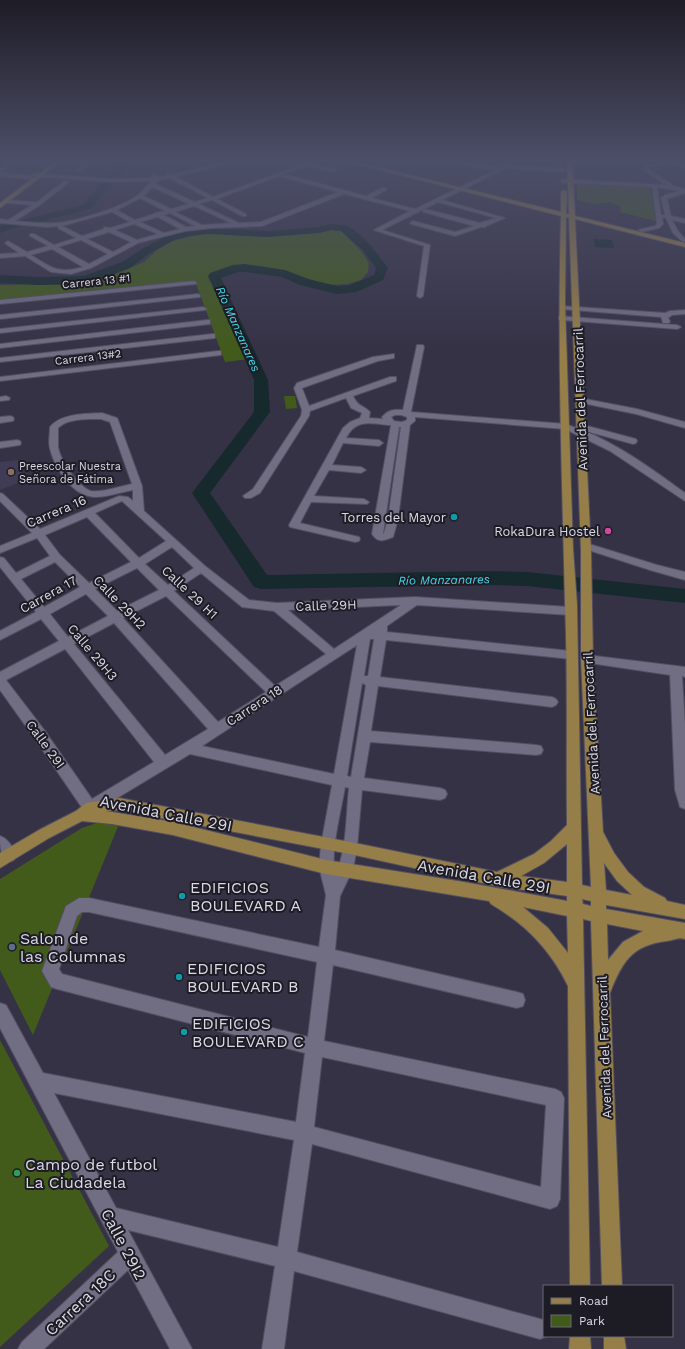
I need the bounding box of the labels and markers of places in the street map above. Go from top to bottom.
place label: Preescolar Nuestra Señora de Fátima [19,460,121,486]
marker: Preescolar Nuestra Señora de Fátima [6,467,16,477]
place label: Torres del Mayor [341,510,446,525]
marker: Torres del Mayor [449,512,459,522]
place label: RokaDura Hostel [494,524,600,539]
marker: RokaDura Hostel [603,526,613,536]
place label: EDIFICIOS BOULEVARD A [190,878,301,915]
marker: EDIFICIOS BOULEVARD A [177,891,187,901]
place label: Salon de las Columnas [20,929,126,966]
marker: Salon de las Columnas [7,942,17,952]
place label: EDIFICIOS BOULEVARD B [187,959,299,996]
marker: EDIFICIOS BOULEVARD B [174,972,184,982]
place label: EDIFICIOS BOULEVARD C [192,1014,304,1051]
marker: EDIFICIOS BOULEVARD C [179,1027,189,1037]
place label: Campo de futbol La Ciudadela [25,1155,157,1192]
marker: Campo de futbol La Ciudadela [12,1168,22,1178]

